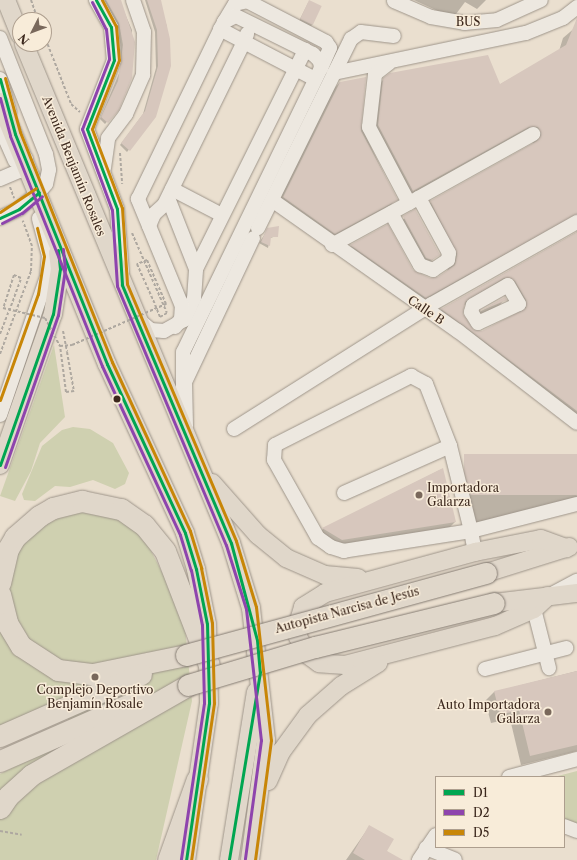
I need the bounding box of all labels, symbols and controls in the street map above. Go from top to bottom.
north arrow [12,12,52,52]
street label: BUS [456,15,480,29]
text: N [15,31,32,48]
street label: Avenida Benjamín Rosales [39,94,109,238]
street label: Calle B [405,293,447,327]
unlabelled marker [112,394,122,404]
place label: Importadora Galarza [427,481,499,509]
marker: Importadora Galarza [414,490,424,500]
street label: Autopista Narcisa de Jesús [273,584,421,636]
marker: Complejo Deportivo Benjamín Rosale [90,672,100,682]
place label: Complejo Deportivo Benjamín Rosale [37,683,153,711]
place label: Auto Importadora Galarza [437,698,540,726]
marker: Auto Importadora Galarza [543,707,553,717]
legend [435,776,565,848]
text: D1 [473,785,488,800]
text: D2 [473,805,490,820]
text: D5 [473,825,489,840]

